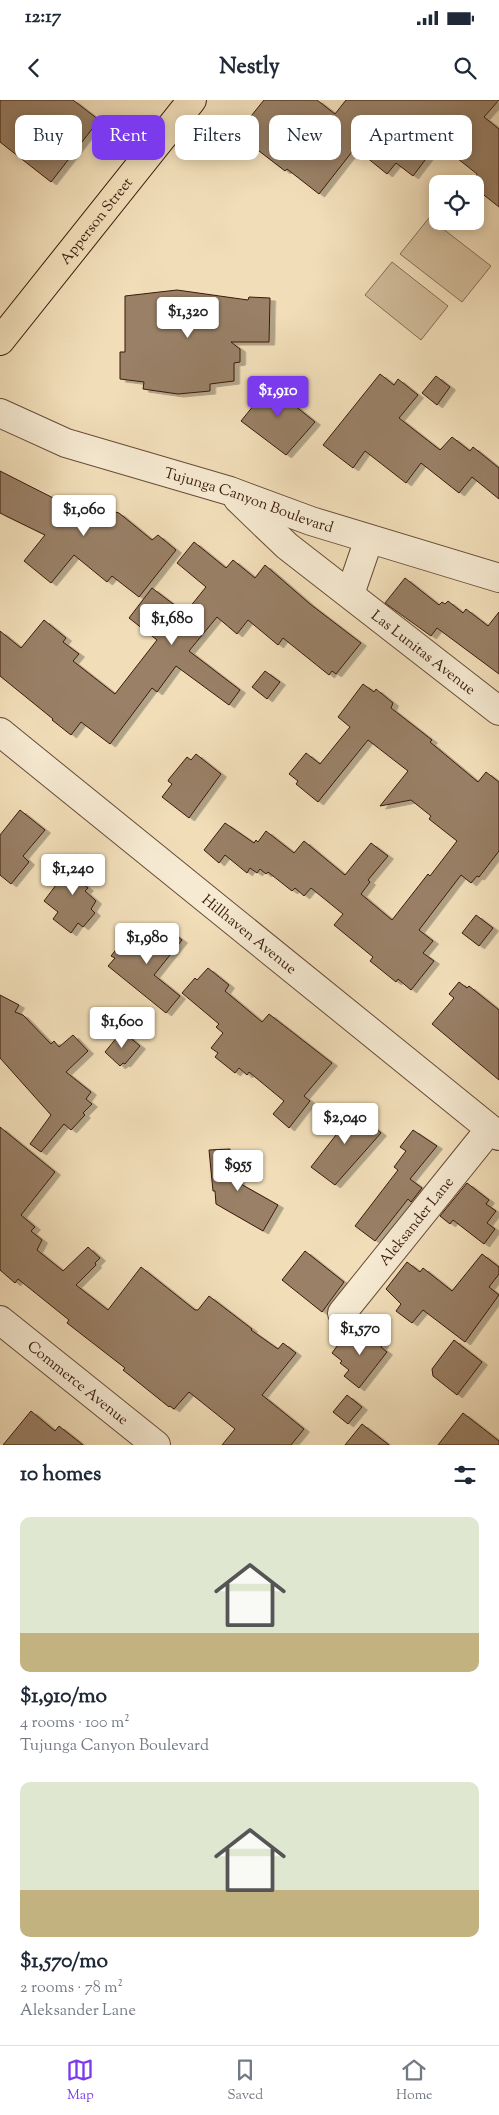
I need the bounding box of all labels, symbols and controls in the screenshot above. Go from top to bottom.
text: 12:17 [25,4,61,31]
text: Nestly [219,52,280,84]
icon: back [20,54,48,82]
icon: search [451,54,479,82]
chip: Buy [15,115,82,160]
chip: Rent [92,115,165,160]
chip: Filters [175,115,259,160]
chip: New [269,115,341,160]
chip: Apartment [351,115,472,160]
street label: Apperson Street [56,173,138,270]
map controls [429,175,484,230]
button: locate [429,175,484,230]
pin: $1,320 [147,296,229,339]
text: $1,320 [168,301,208,324]
pin: $1,910 [237,376,319,418]
text: $1,910 [258,380,298,403]
street label: Tujunga Canyon Boulevard [161,463,336,539]
pin: $1,060 [43,494,125,537]
text: $1,060 [63,499,105,522]
pin: $1,680 [131,604,213,646]
street label: Las Lunitas Avenue [366,606,479,701]
text: $1,680 [151,608,193,631]
pin: $1,240 [32,854,114,896]
text: $1,240 [52,858,94,881]
street label: Hillhaven Avenue [197,890,300,980]
pin: $1,980 [106,922,188,965]
text: $1,980 [126,927,168,950]
pin: $1,600 [81,1006,163,1049]
text: $1,600 [101,1011,143,1034]
pin: $2,040 [304,1102,386,1145]
text: $2,040 [323,1107,367,1130]
pin: $955 [208,1150,268,1192]
text: $955 [224,1154,252,1177]
street label: Aleksander Lane [375,1173,459,1271]
pin: $1,570 [319,1314,401,1356]
text: $1,570 [340,1318,380,1341]
street label: Commerce Avenue [22,1337,132,1431]
text: 10 homes [20,1460,101,1490]
icon: filters [451,1461,479,1489]
icon: home [205,1550,295,1640]
text: $1,910/mo [20,1682,107,1712]
text: 4 rooms · 100 m² [20,1712,130,1735]
text: Tujunga Canyon Boulevard [20,1735,209,1758]
icon: home [205,1815,295,1905]
text: $1,570/mo [20,1947,108,1977]
text: 2 rooms · 78 m² [20,1977,123,2000]
text: Aleksander Lane [20,2000,136,2023]
tab: Map [66,2056,94,2106]
tab: Saved [227,2056,263,2106]
tab: Home [396,2056,433,2106]

